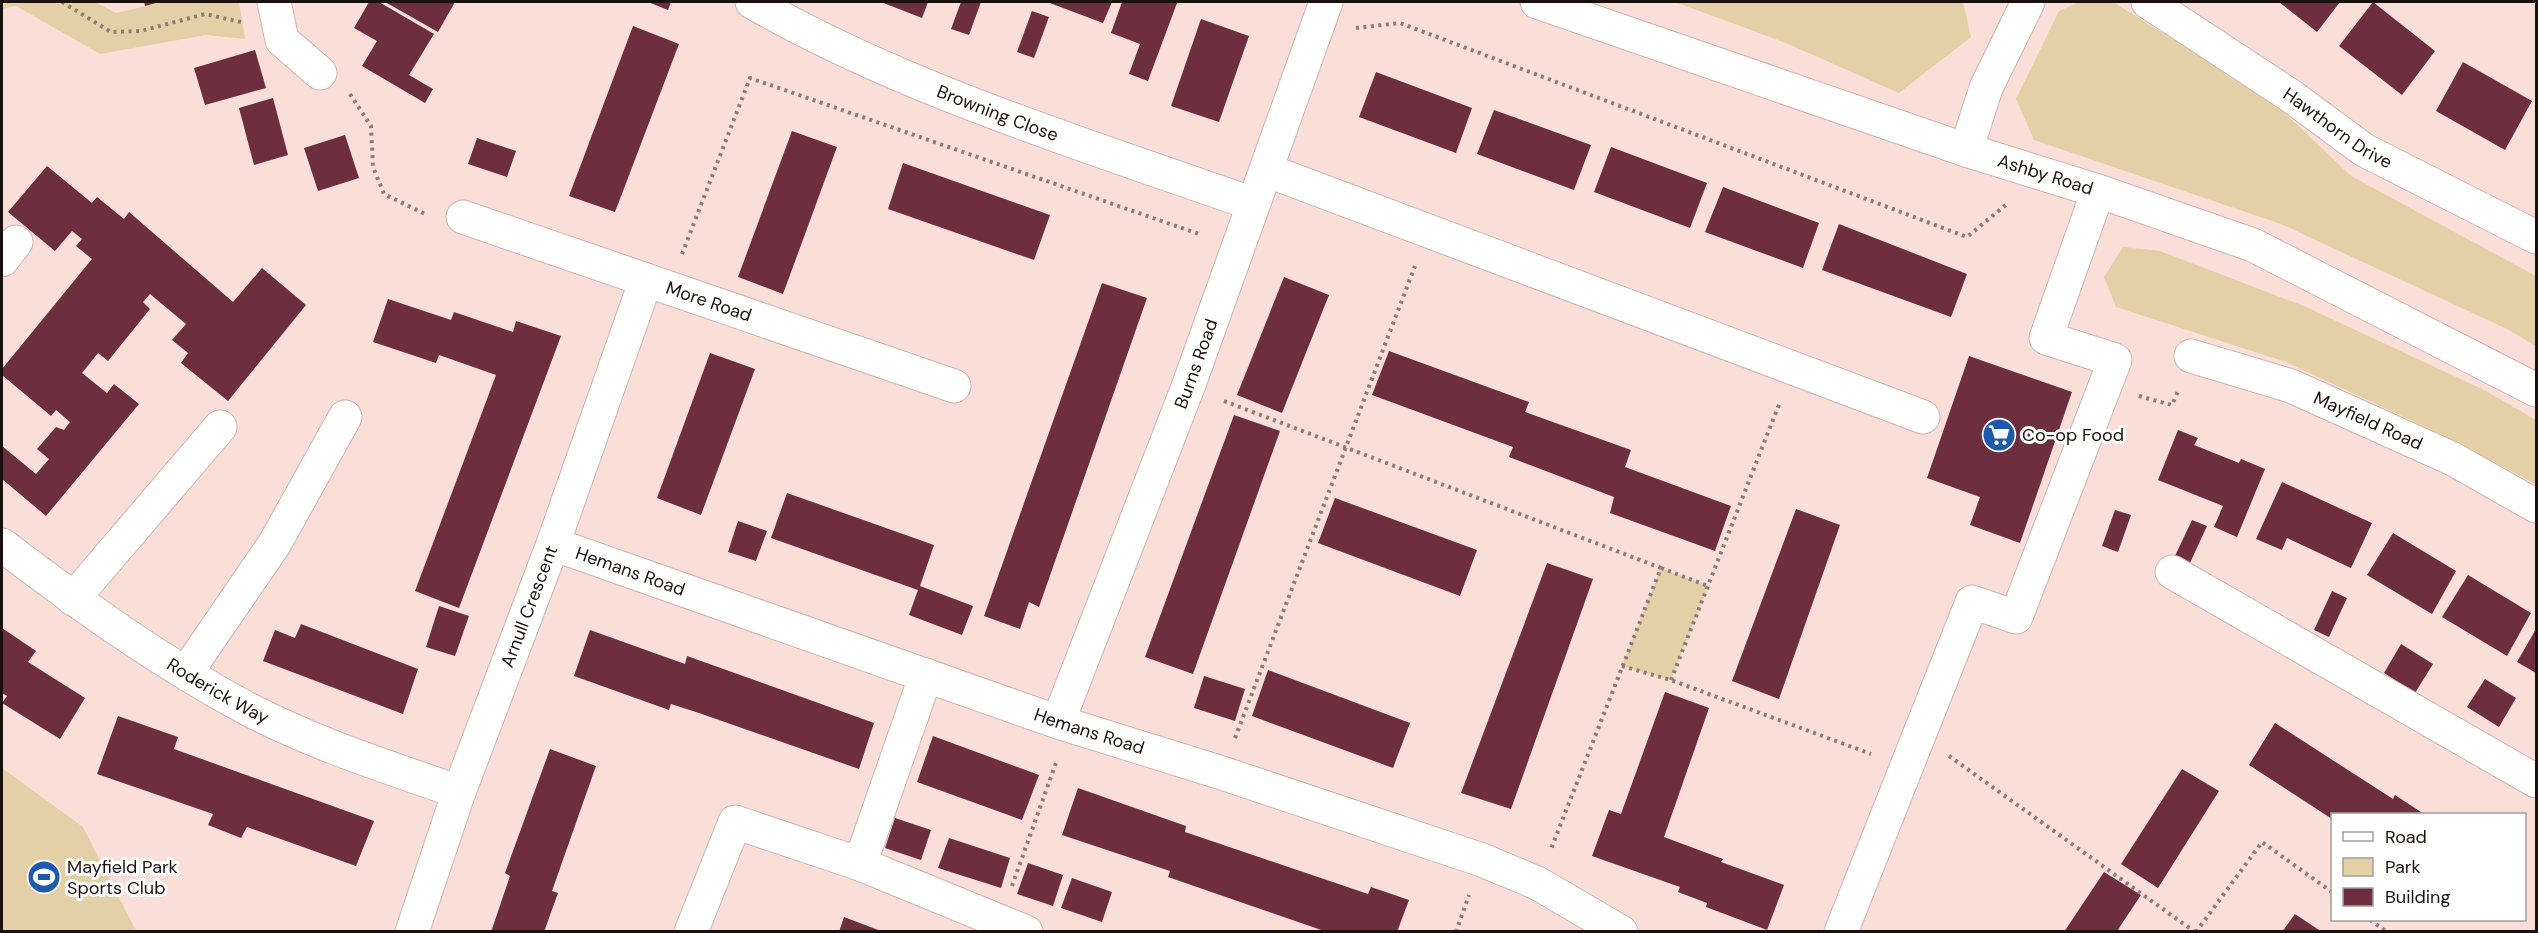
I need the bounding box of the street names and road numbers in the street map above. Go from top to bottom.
street label: Browning Close [933,79,1062,147]
street label: Hawthorn Drive [2278,82,2396,174]
street label: Ashby Road [1995,149,2096,201]
street label: More Road [663,276,755,327]
street label: Burns Road [1169,316,1223,412]
street label: Mayfield Road [2310,386,2426,456]
street label: Hemans Road [572,541,688,602]
street label: Arnull Crescent [495,542,563,671]
street label: Roderick Way [162,653,273,730]
street label: Hemans Road [1031,702,1147,760]

